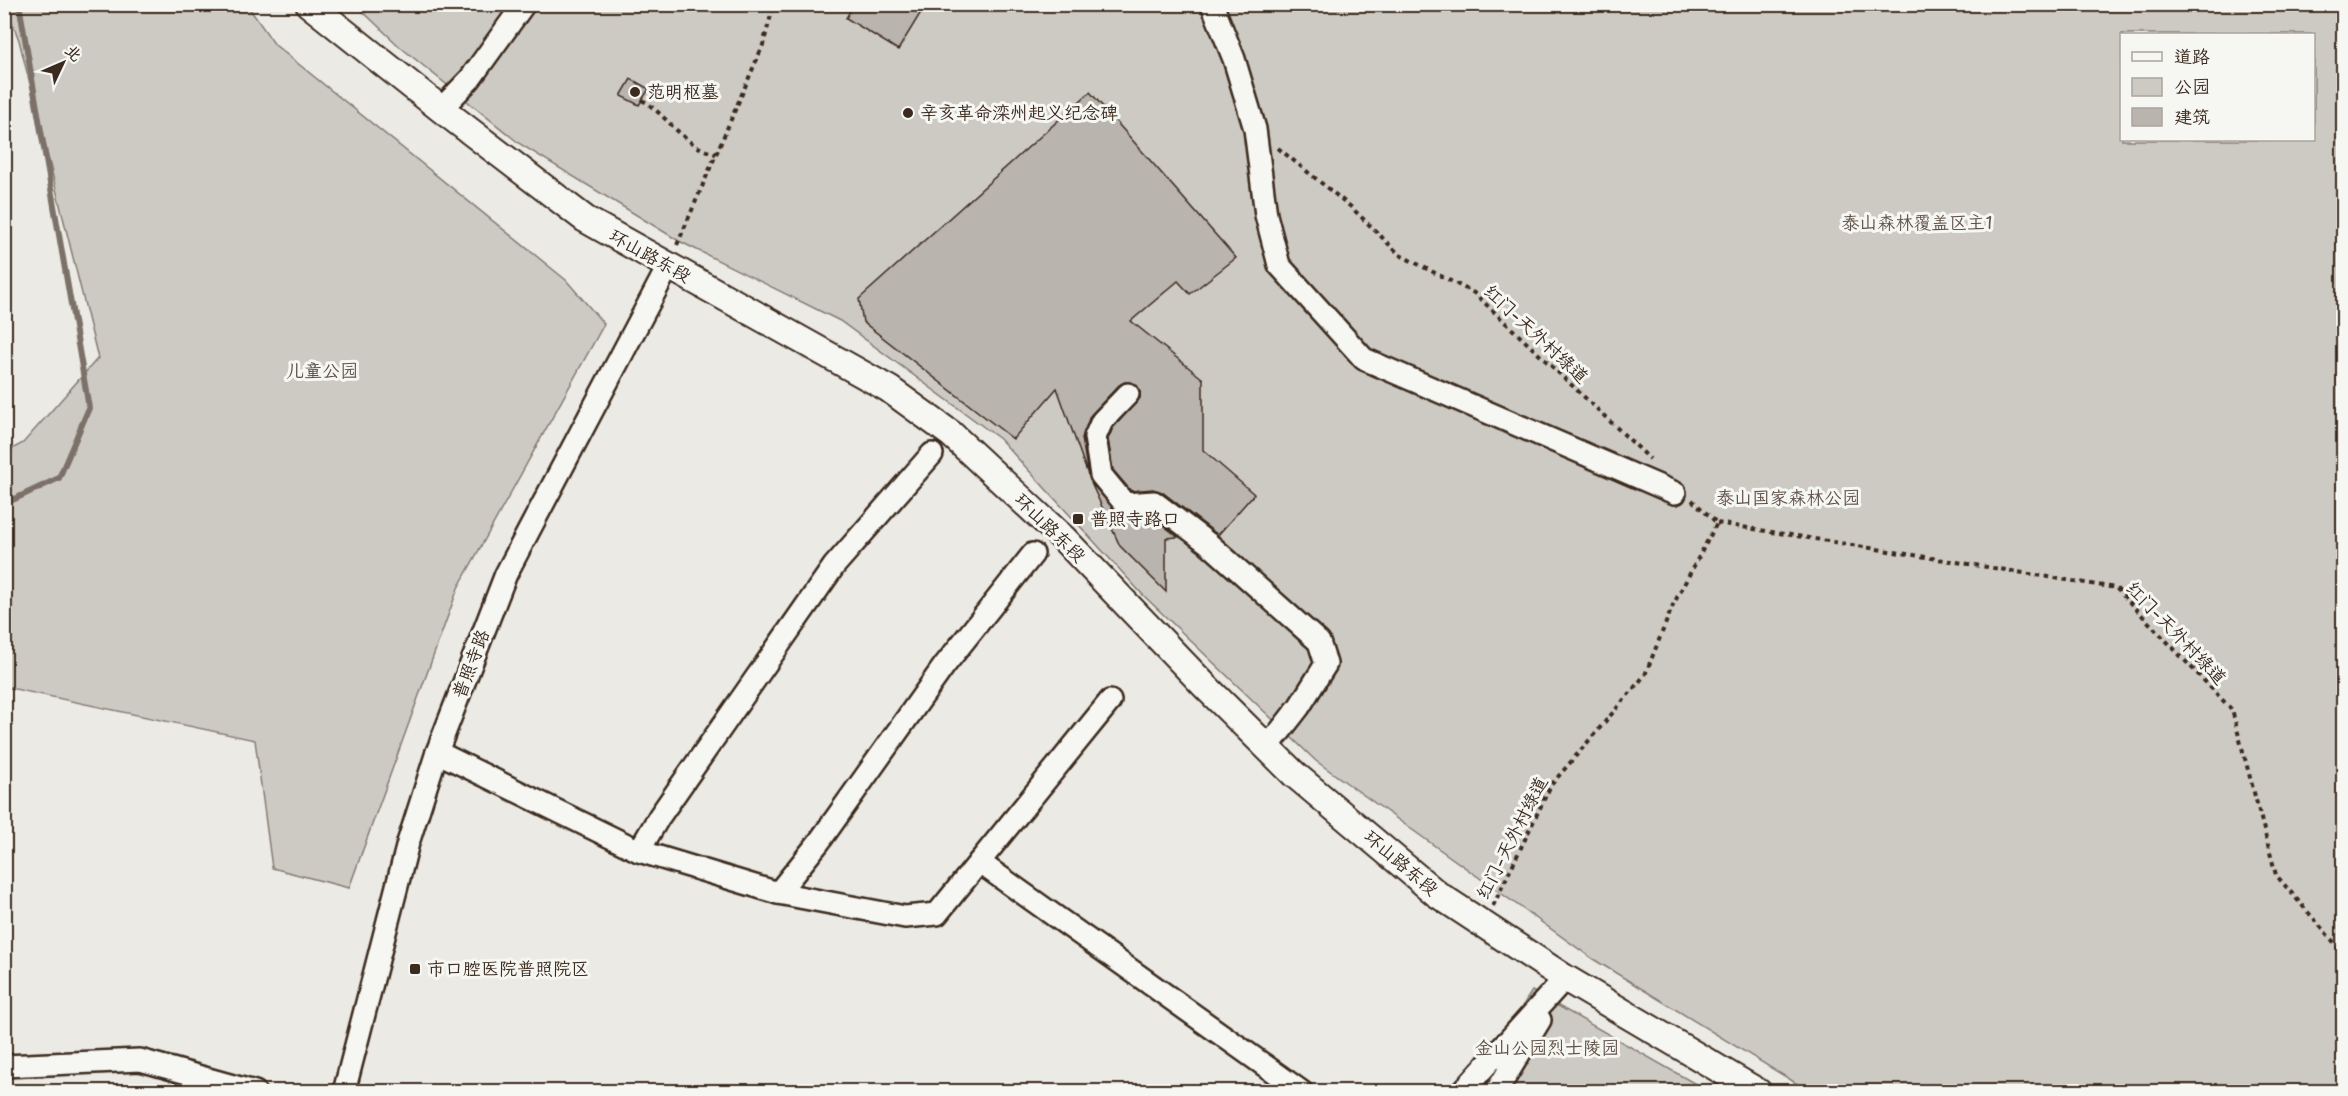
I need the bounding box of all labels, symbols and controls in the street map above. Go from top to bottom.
north arrow [33,33,93,93]
legend [2120,33,2315,141]
text: 北 [60,40,87,66]
text: 道路 [2174,45,2210,69]
text: 公园 [2174,75,2210,99]
place label: 范明枢墓 [647,80,719,104]
marker: 范明枢墓 [628,85,642,99]
place label: 辛亥革命滦州起义纪念碑 [920,101,1118,125]
text: 建筑 [2174,105,2210,129]
marker: 辛亥革命滦州起义纪念碑 [901,106,915,120]
park label: 泰山森林覆盖区主1 [1841,211,1993,235]
street label: 环山路东段 [605,224,695,288]
street label: 红门-天外村绿道 [1479,279,1593,389]
park label: 儿童公园 [286,359,358,383]
park label: 泰山国家森林公园 [1716,486,1860,510]
street label: 环山路东段 [1009,488,1091,568]
place label: 普照寺路口 [1090,507,1180,531]
marker: 普照寺路口 [1071,512,1085,526]
street label: 红门-天外村绿道 [2121,576,2231,690]
street label: 普照寺路 [447,626,495,702]
street label: 红门-天外村绿道 [1471,773,1553,903]
street label: 环山路东段 [1359,825,1443,901]
place label: 市口腔医院普照院区 [427,957,589,981]
marker: 市口腔医院普照院区 [408,962,422,976]
park label: 金山公园烈士陵园 [1475,1036,1619,1060]

